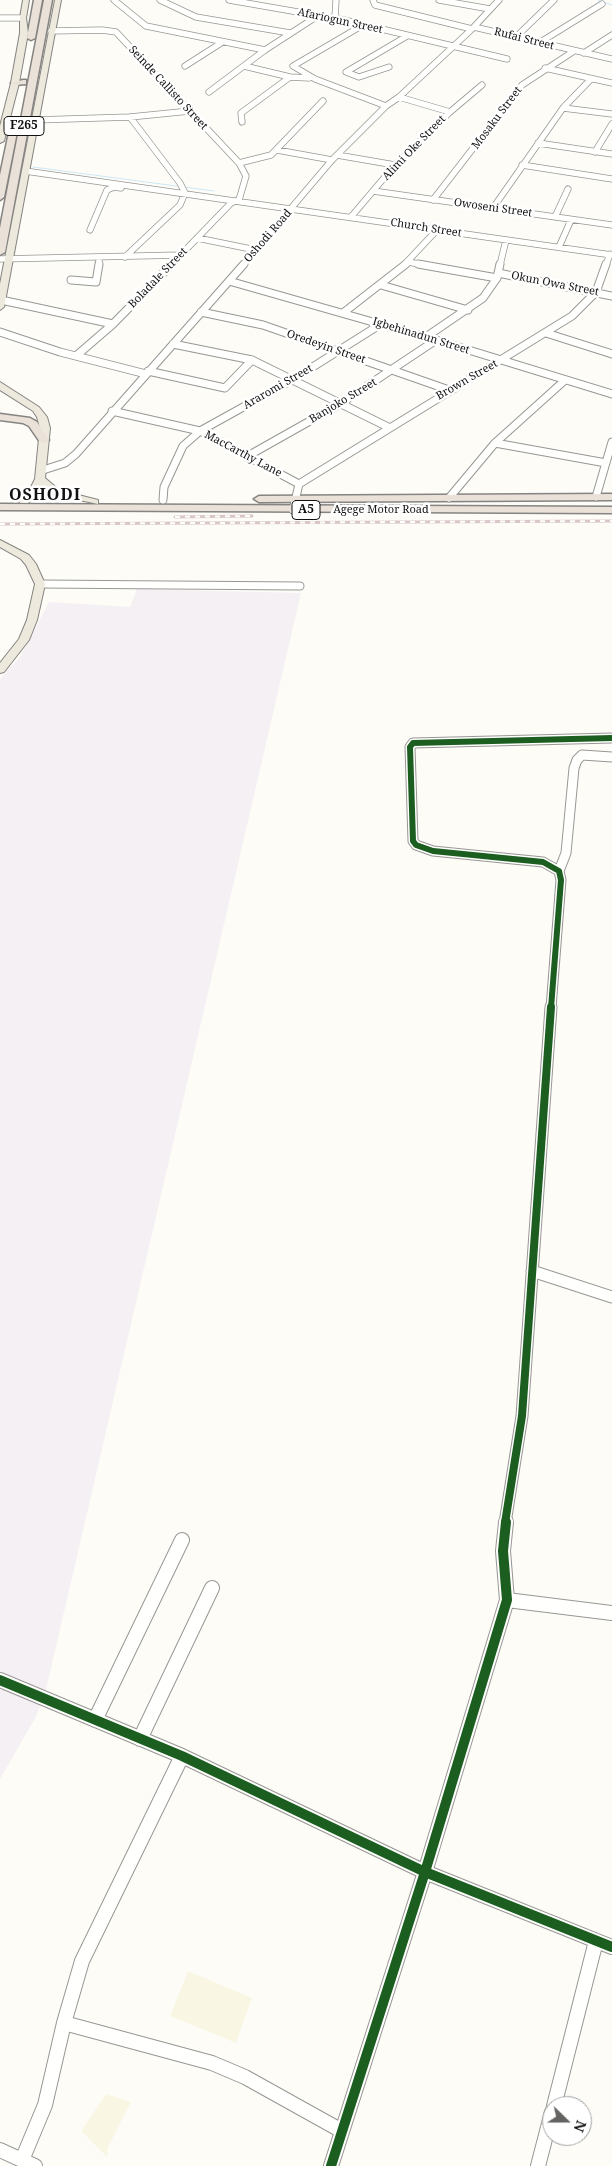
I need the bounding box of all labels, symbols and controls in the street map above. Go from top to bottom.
street label: Afariogun Street [296,6,384,36]
street label: Rufai Street [493,25,555,53]
street label: Seinde Callisto Street [126,43,210,133]
street label: Mosaku Street [469,84,525,152]
street label: Alimi Oke Street [380,113,448,183]
road number: F265 [4,116,44,136]
street label: Owoseni Street [453,196,533,220]
street label: Oshodi Road [241,207,295,265]
street label: Church Street [389,216,463,240]
street label: Boladale Street [126,245,190,311]
street label: Okun Owa Street [510,269,600,299]
street label: Igbehinadun Street [371,315,471,357]
street label: Oredeyin Street [285,327,367,367]
street label: Brown Street [434,357,500,403]
street label: Araromi Street [241,362,315,412]
street label: Banjoko Street [307,376,379,426]
street label: MacCarthy Lane [202,428,284,480]
district label: OSHODI [8,485,82,505]
road number: A5 [292,500,320,520]
street label: Agege Motor Road [333,503,429,517]
north arrow [542,2096,592,2146]
text: N [570,2118,591,2135]

